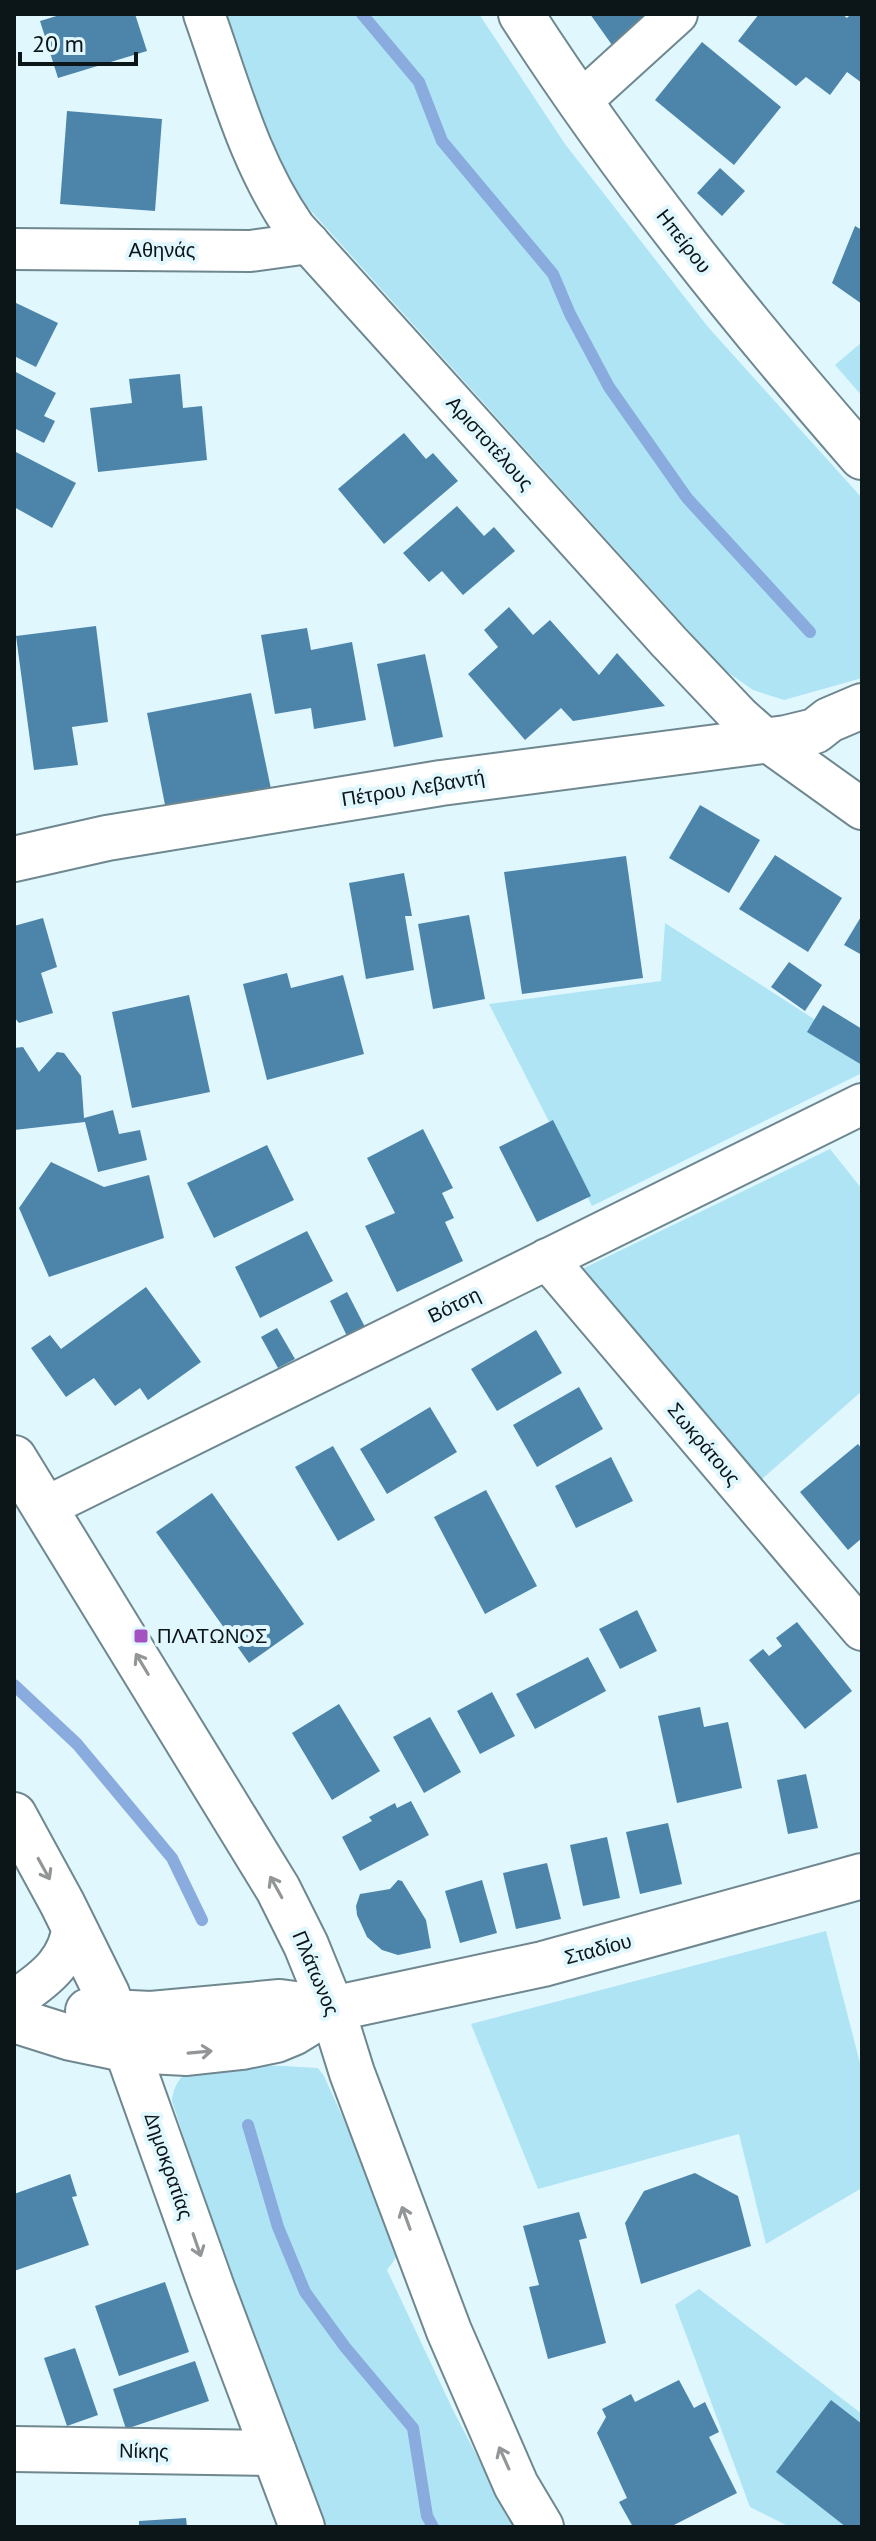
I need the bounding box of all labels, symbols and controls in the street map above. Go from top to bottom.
scale bar [20,16,136,66]
text: 20 m [32,28,84,59]
street label: Ηπείρου [651,204,717,278]
street label: Αθηνάς [129,237,196,263]
street label: Αριστοτέλους [441,390,539,496]
street label: Πέτρου Λεβαντή [340,764,486,812]
street label: Βότση [423,1281,485,1329]
street label: Σωκράτους [662,1397,746,1491]
place label: ΠΛΑΤΩΝΟΣ [157,1623,267,1649]
marker: ΠΛΑΤΩΝΟΣ [132,1627,150,1645]
one-way arrow [134,1654,151,1676]
one-way arrow [36,1857,52,1880]
one-way arrow [268,1876,283,1900]
street label: Πλάτωνος [287,1927,346,2020]
street label: Σταδίου [562,1928,634,1970]
one-way arrow [186,2044,213,2059]
street label: Δημοκρατίας [139,2109,199,2223]
one-way arrow [398,2206,412,2230]
one-way arrow [190,2232,205,2257]
street label: Νίκης [119,2438,169,2464]
one-way arrow [496,2446,511,2471]

